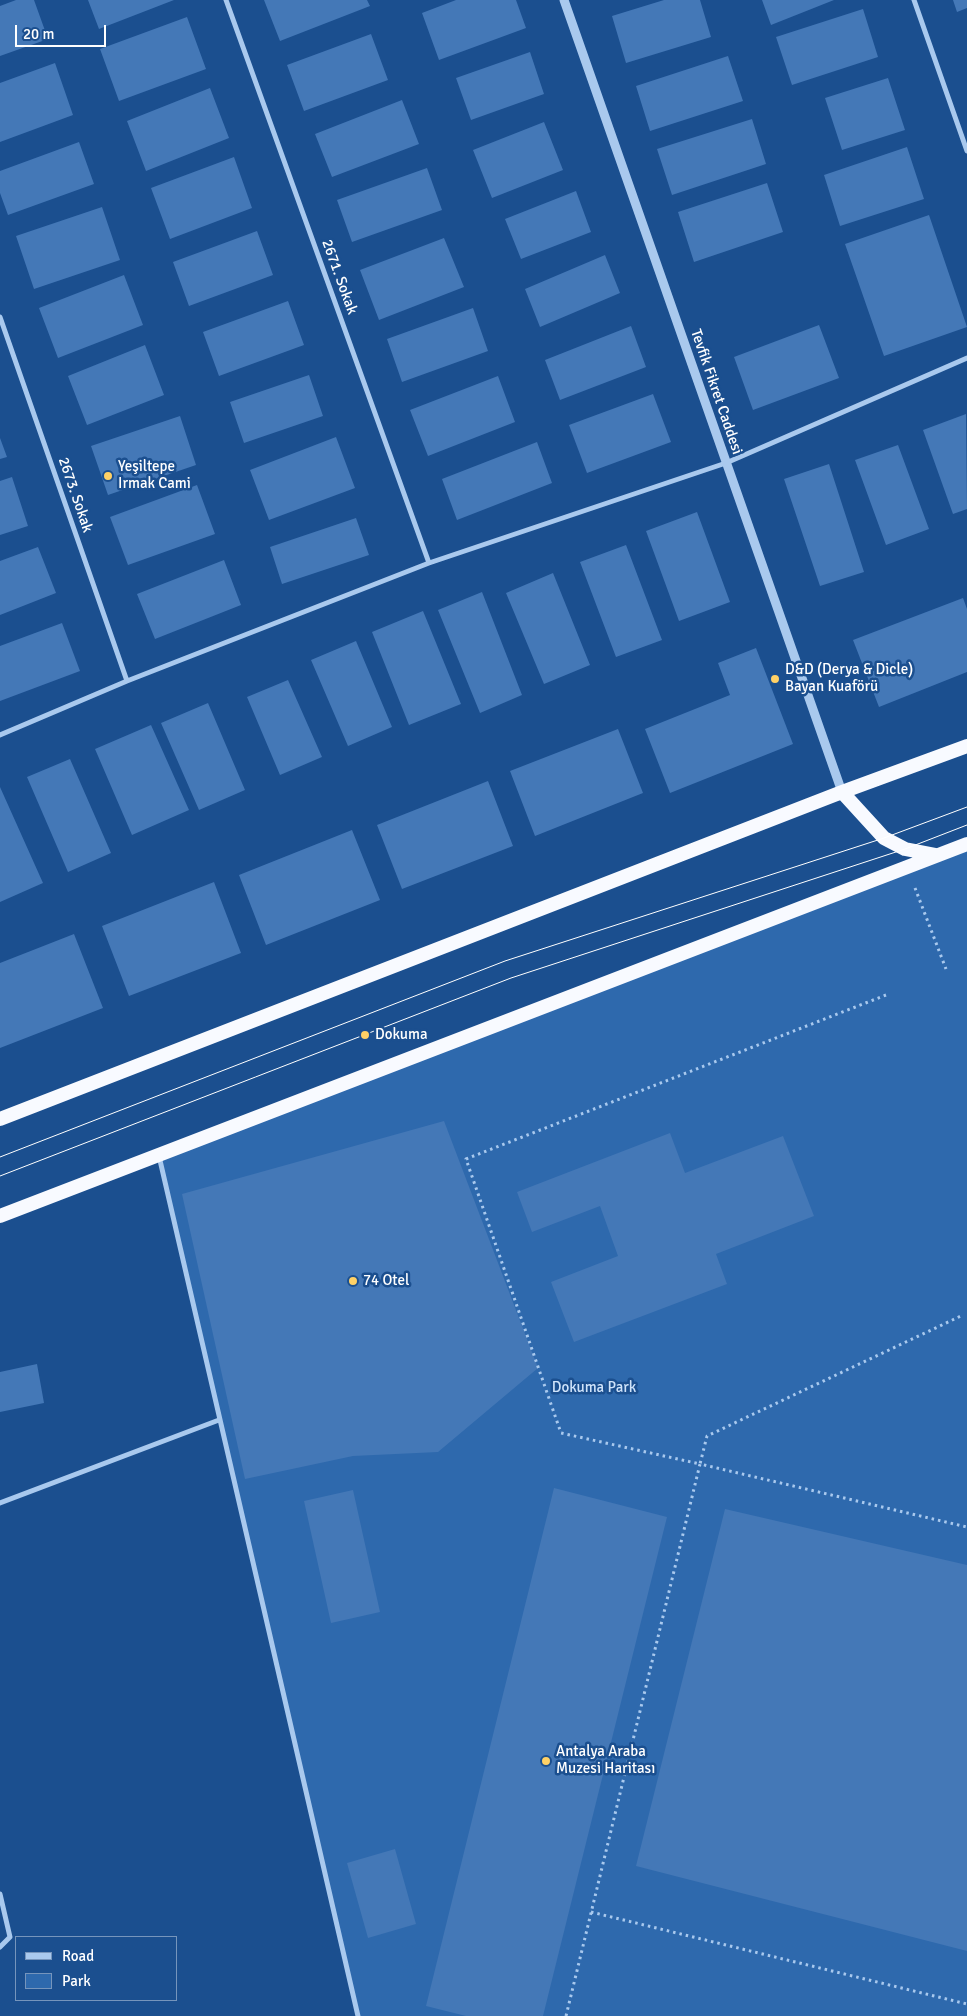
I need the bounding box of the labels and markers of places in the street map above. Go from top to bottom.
place label: Yeşiltepe Irmak Cami [118,458,191,493]
marker: Yeşiltepe Irmak Cami [102,470,114,482]
place label: D&D (Derya & Dicle) Bayan Kuaförü [785,661,913,696]
marker: D&D (Derya & Dicle) Bayan Kuaförü [769,673,781,685]
place label: Dokuma [375,1026,428,1044]
marker: Dokuma [359,1029,371,1041]
place label: 74 Otel [363,1272,409,1290]
marker: 74 Otel [347,1275,359,1287]
place label: Antalya Araba Muzesi Haritası [556,1743,655,1778]
marker: Antalya Araba Muzesi Haritası [540,1755,552,1767]

